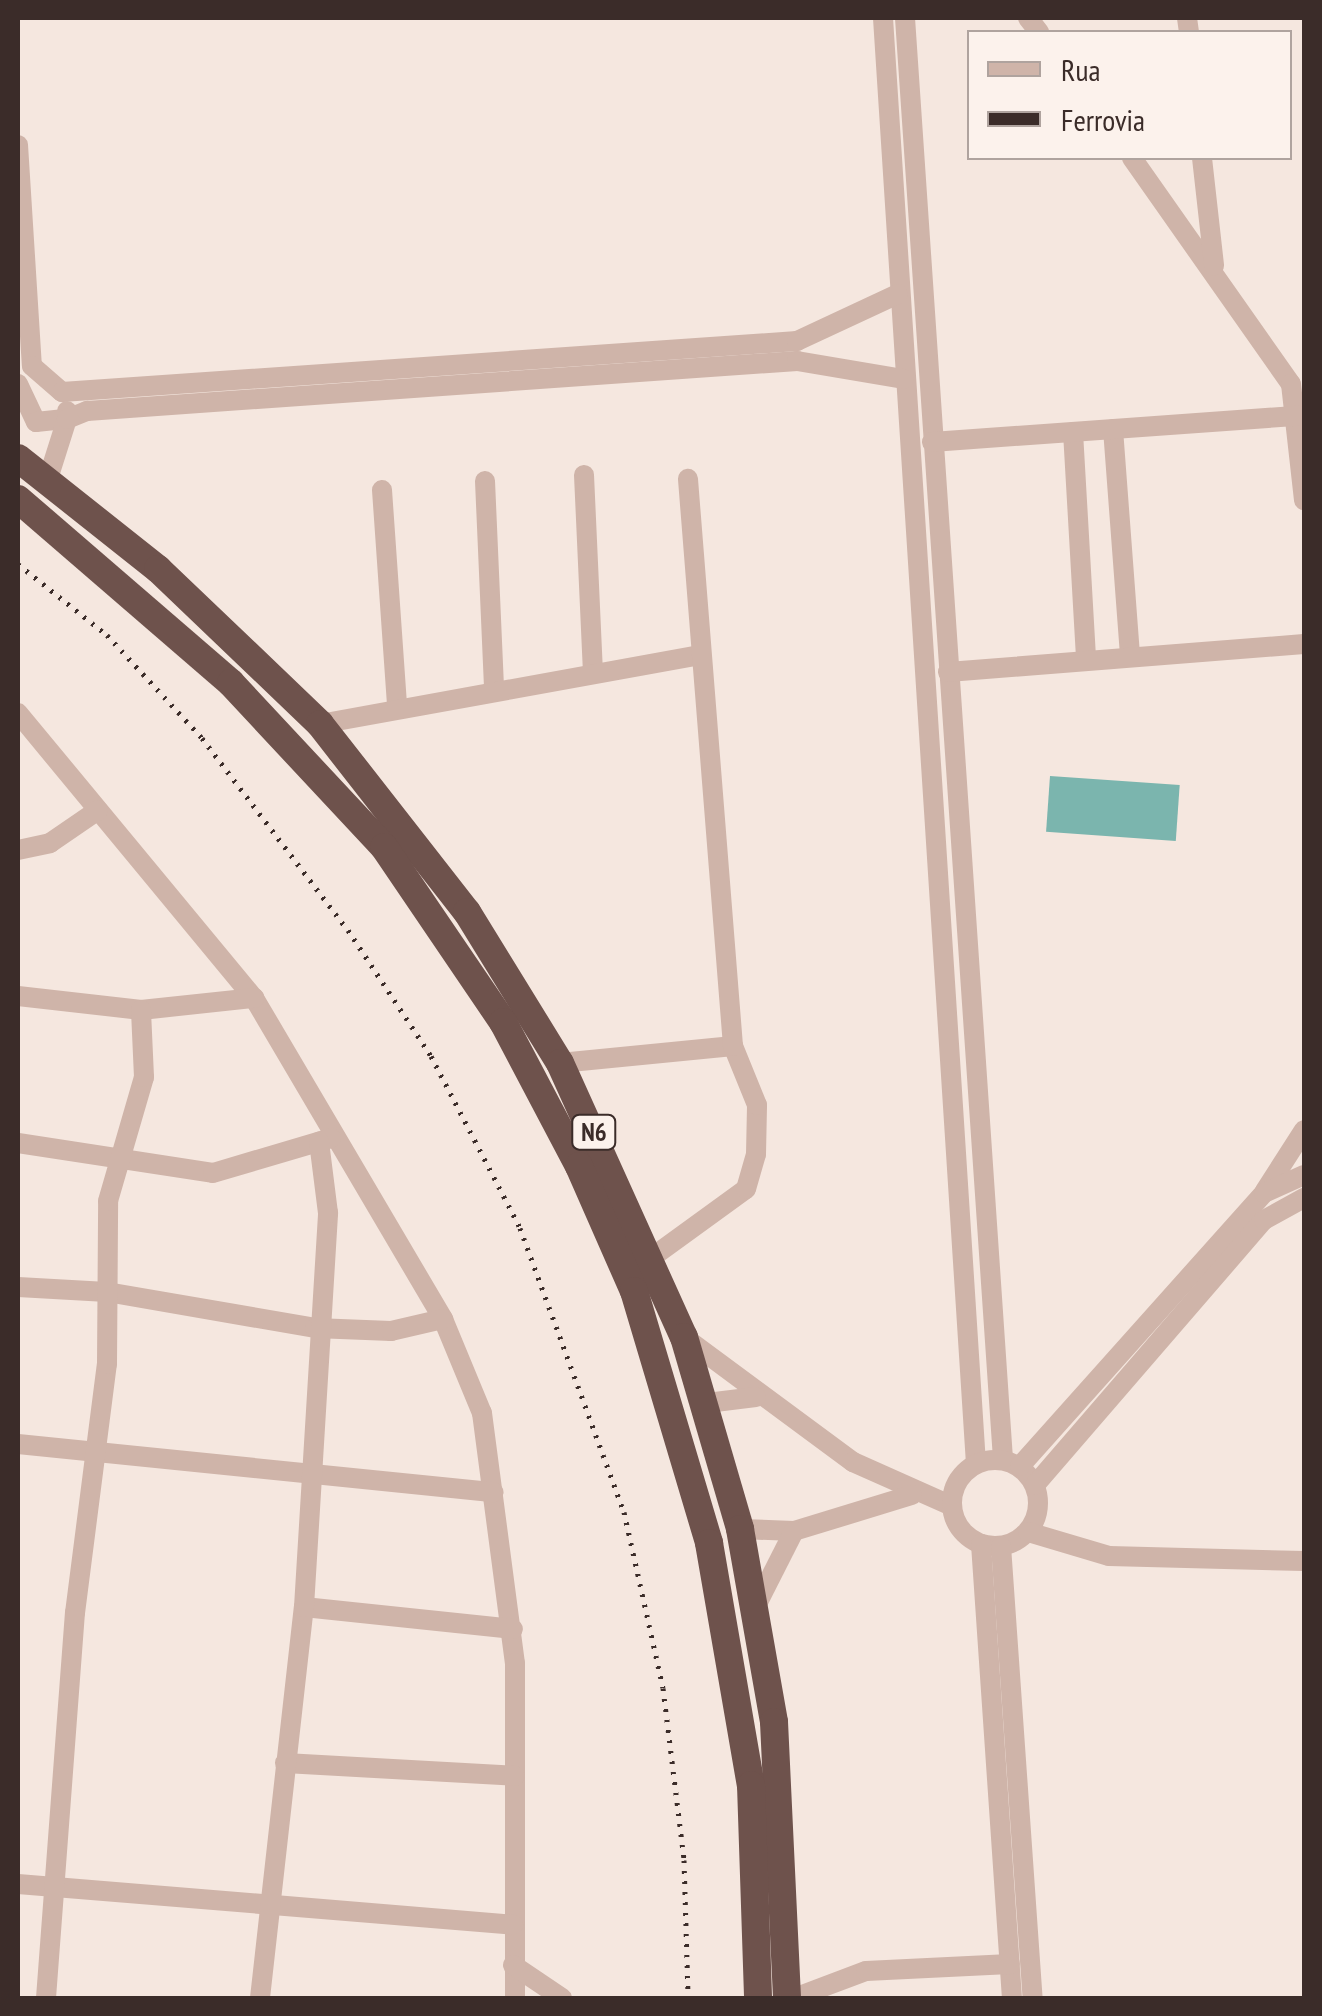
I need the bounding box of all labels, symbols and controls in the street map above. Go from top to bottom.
legend [967,30,1292,160]
text: Rua [1061,50,1100,89]
text: Ferrovia [1061,100,1145,139]
road number: N6 [569,1112,619,1152]

